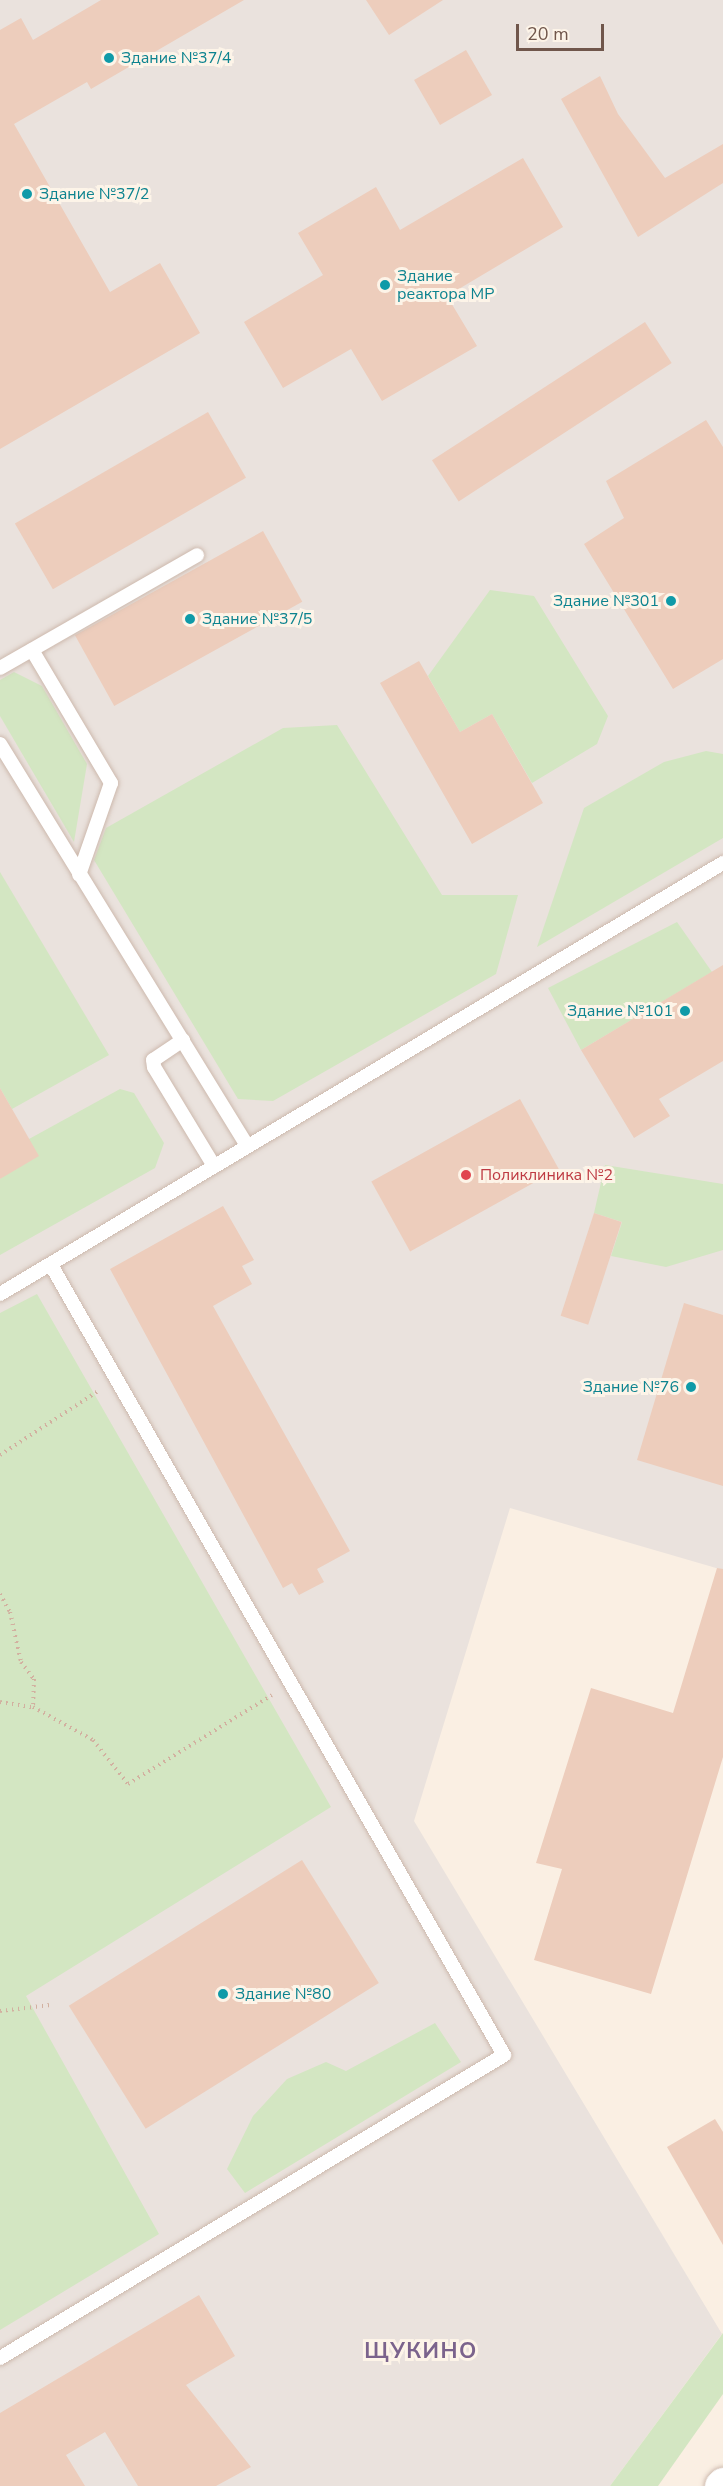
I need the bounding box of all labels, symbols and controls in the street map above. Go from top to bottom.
scale bar [519,12,608,50]
text: 20 m [527,22,569,46]
place label: Здание №37/4 [121,48,231,68]
marker: Здание №37/4 [102,51,116,65]
place label: Здание №37/2 [39,184,149,204]
marker: Здание №37/2 [20,187,34,201]
place label: Здание реактора МР [397,266,494,304]
marker: Здание реактора МР [378,278,392,292]
place label: Здание №301 [553,591,659,611]
marker: Здание №301 [664,594,678,608]
place label: Здание №37/5 [202,609,312,629]
marker: Здание №37/5 [183,612,197,626]
place label: Здание №101 [567,1001,673,1021]
marker: Здание №101 [678,1004,692,1018]
place label: Поликлиника №2 [480,1165,613,1185]
marker: Поликлиника №2 [457,1166,475,1184]
place label: Здание №76 [583,1377,679,1397]
marker: Здание №76 [684,1380,698,1394]
place label: Здание №80 [235,1984,331,2004]
marker: Здание №80 [216,1987,230,2001]
district label: ЩУКИНО [364,2339,478,2365]

